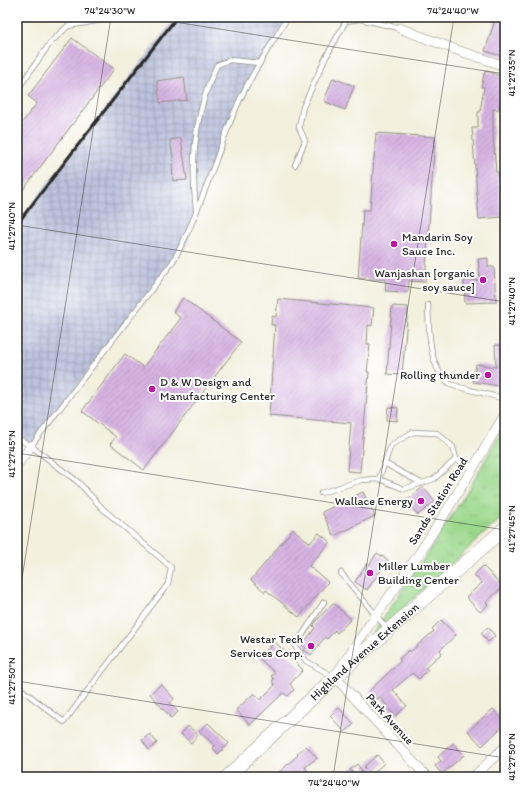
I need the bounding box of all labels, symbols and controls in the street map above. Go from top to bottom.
text: 74°24'30"W [85,4,136,17]
text: 74°24'40"W [427,4,479,17]
text: 41°27'35"N [505,49,518,96]
text: 41°27'40"N [5,202,18,250]
place label: Mandarin Soy Sauce Inc. [402,230,473,258]
marker: Mandarin Soy Sauce Inc. [389,239,399,249]
place label: Wanjashan [organic soy sauce] [374,266,475,294]
marker: Wanjashan [organic soy sauce] [478,275,488,285]
text: 41°27'40"N [505,277,518,325]
place label: Rolling thunder [400,368,480,382]
marker: Rolling thunder [483,370,493,380]
place label: D & W Design and Manufacturing Center [160,375,275,403]
marker: D & W Design and Manufacturing Center [147,384,157,394]
text: 41°27'45"N [5,430,18,478]
street label: Sands Station Road [405,454,471,547]
place label: Wallace Energy [335,494,413,508]
marker: Wallace Energy [416,496,426,506]
text: 41°27'45"N [505,505,518,553]
place label: Miller Lumber Building Center [378,559,459,587]
marker: Miller Lumber Building Center [365,568,375,578]
street label: Highland Avenue Extension [307,600,422,704]
place label: Westar Tech Services Corp. [230,632,303,660]
marker: Westar Tech Services Corp. [306,641,316,651]
text: 41°27'50"N [5,657,18,705]
street label: Park Avenue [363,690,417,748]
text: 41°27'50"N [505,733,518,781]
text: 74°24'40"W [308,776,360,789]

